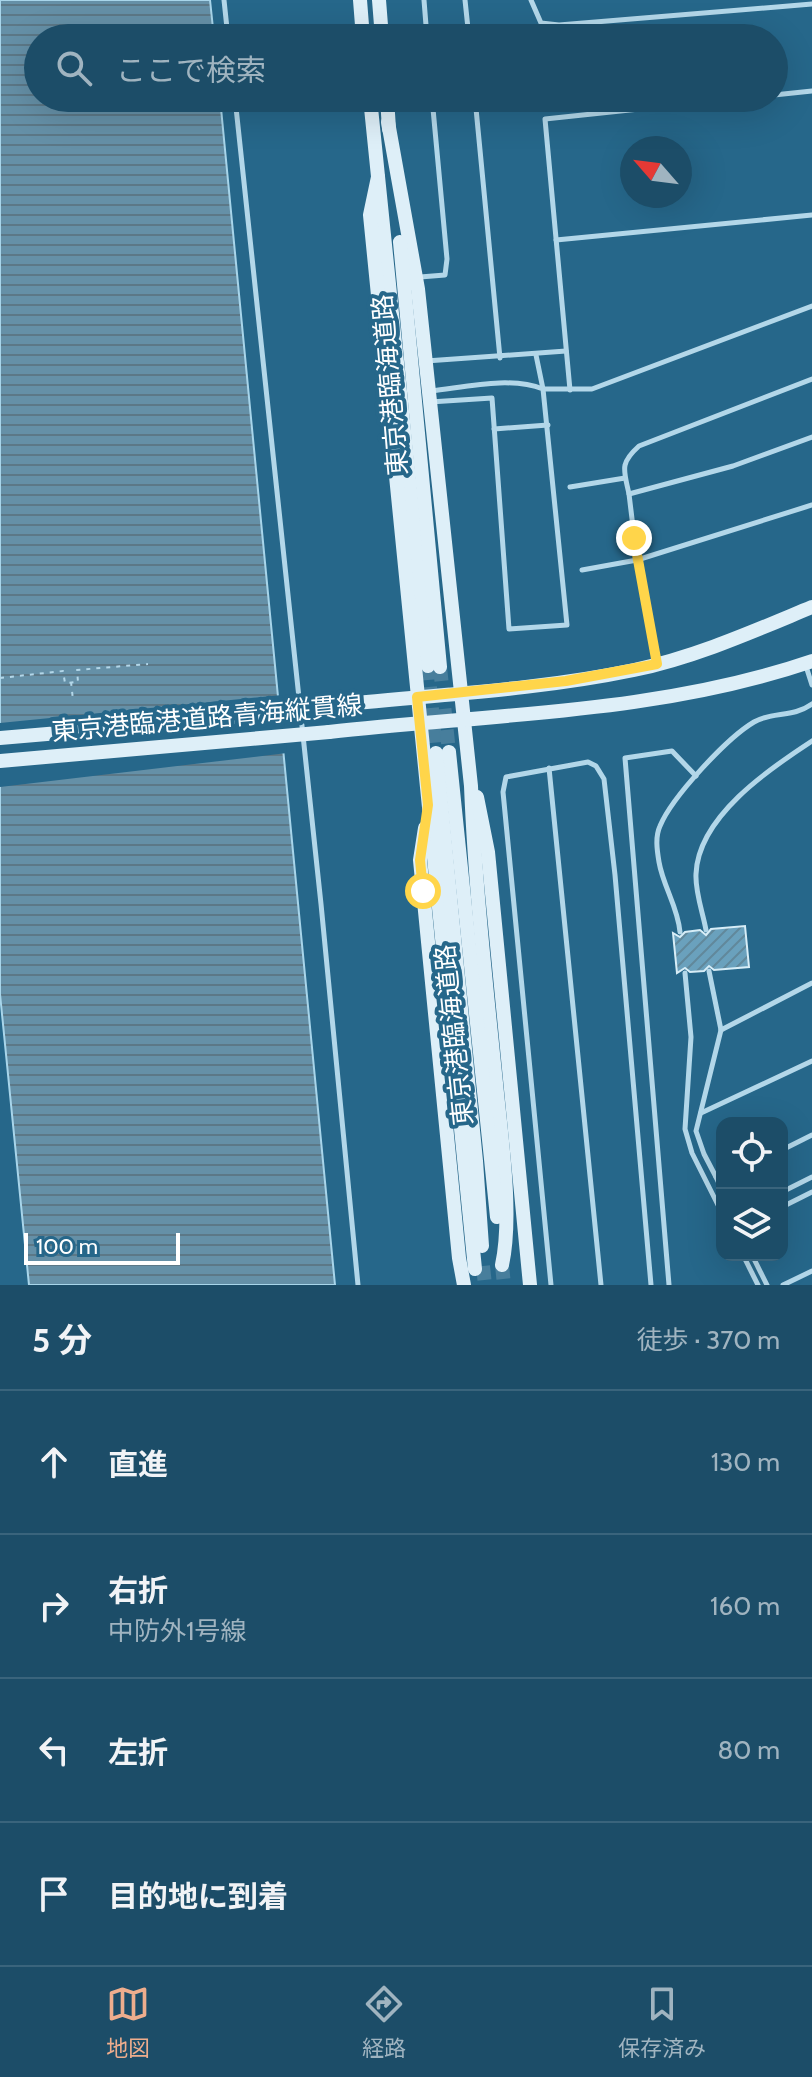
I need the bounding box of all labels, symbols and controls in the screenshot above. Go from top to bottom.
search box [24,24,788,112]
icon: search [52,46,96,90]
text: ここで検索 [116,52,266,89]
north arrow [620,136,692,208]
street label: 東京港臨海道路 [366,293,414,477]
route end [616,520,652,556]
street label: 東京港臨港道路青海縦貫線 [50,688,364,748]
route start [405,873,441,909]
street label: 東京港臨海道路 [429,943,479,1127]
map controls [716,1117,788,1261]
button: locate [716,1117,788,1189]
button: layers [716,1189,788,1261]
scale bar [24,1229,180,1265]
text: 100 m [36,1233,98,1260]
text: 5 分 [32,1319,92,1361]
text: 徒歩 · 370 m [636,1324,780,1356]
icon: ahead [32,1440,76,1484]
text: 直進 [108,1446,168,1483]
text: 130 m [711,1446,780,1478]
text: 右折 [108,1572,168,1609]
icon: right [32,1584,76,1628]
text: 160 m [710,1590,780,1622]
text: 中防外1号線 [108,1615,246,1647]
icon: left [32,1728,76,1772]
text: 左折 [108,1734,168,1771]
text: 80 m [717,1734,780,1766]
icon: arrive [32,1872,76,1916]
text: 目的地に到着 [108,1878,288,1915]
tab: 地図 [106,1982,150,2062]
tab: 経路 [362,1982,406,2062]
tab: 保存済み [618,1982,706,2062]

